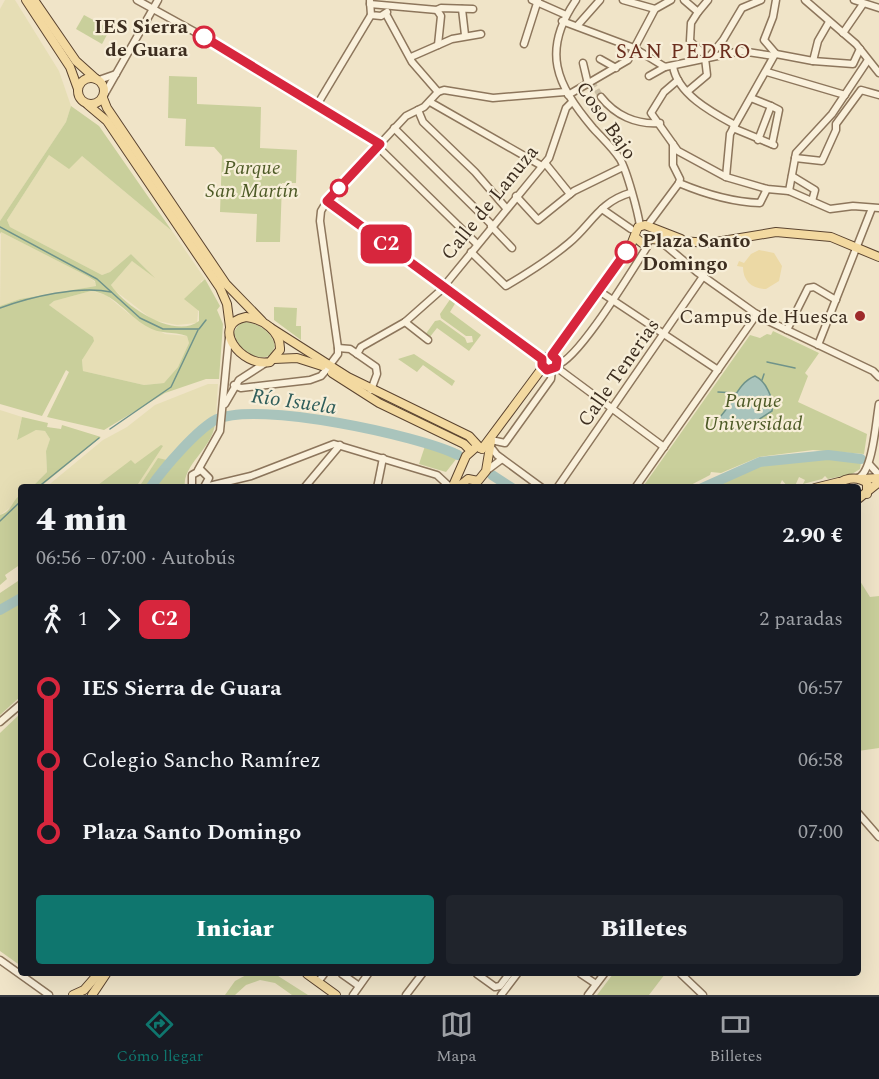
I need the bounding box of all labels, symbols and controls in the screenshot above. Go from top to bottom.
place label: IES Sierra de Guara [94,12,189,65]
marker: IES Sierra de Guara [193,26,215,48]
district label: SAN PEDRO [616,36,752,68]
street label: Coso Bajo [568,75,644,166]
street label: Calle de Lanuza [434,138,546,267]
park label: Parque San Martín [206,153,299,206]
unlabelled marker [330,179,348,197]
line badge: C2 [359,224,413,264]
place label: Plaza Santo Domingo [642,226,751,279]
text: C2 [373,228,399,260]
marker: Plaza Santo Domingo [615,241,637,263]
place label: Campus de Huesca [679,302,848,332]
marker: Campus de Huesca [853,309,867,323]
street label: Calle Tenerias [570,312,667,433]
water label: Río Isuela [249,380,339,424]
park label: Parque Universidad [703,386,803,439]
text: 4 min [36,495,127,545]
text: 2.90 € [782,519,843,552]
text: 06:56 – 07:00 · Autobús [36,543,236,573]
icon: walk [36,603,69,636]
icon: forward [97,603,130,636]
text: C2 [151,603,178,635]
text: 1 [78,604,88,634]
text: 2 paradas [759,604,843,634]
text: IES Sierra de Guara [82,672,282,705]
text: 06:57 [798,673,843,703]
text: Colegio Sancho Ramírez [82,744,321,777]
text: 06:58 [798,745,843,775]
text: Plaza Santo Domingo [82,816,301,849]
text: 07:00 [798,817,843,847]
button: Iniciar [36,895,434,964]
button: Billetes [446,895,843,964]
tab: Cómo llegar [117,1008,203,1068]
tab: Mapa [436,1008,476,1068]
tab: Billetes [709,1008,762,1068]

